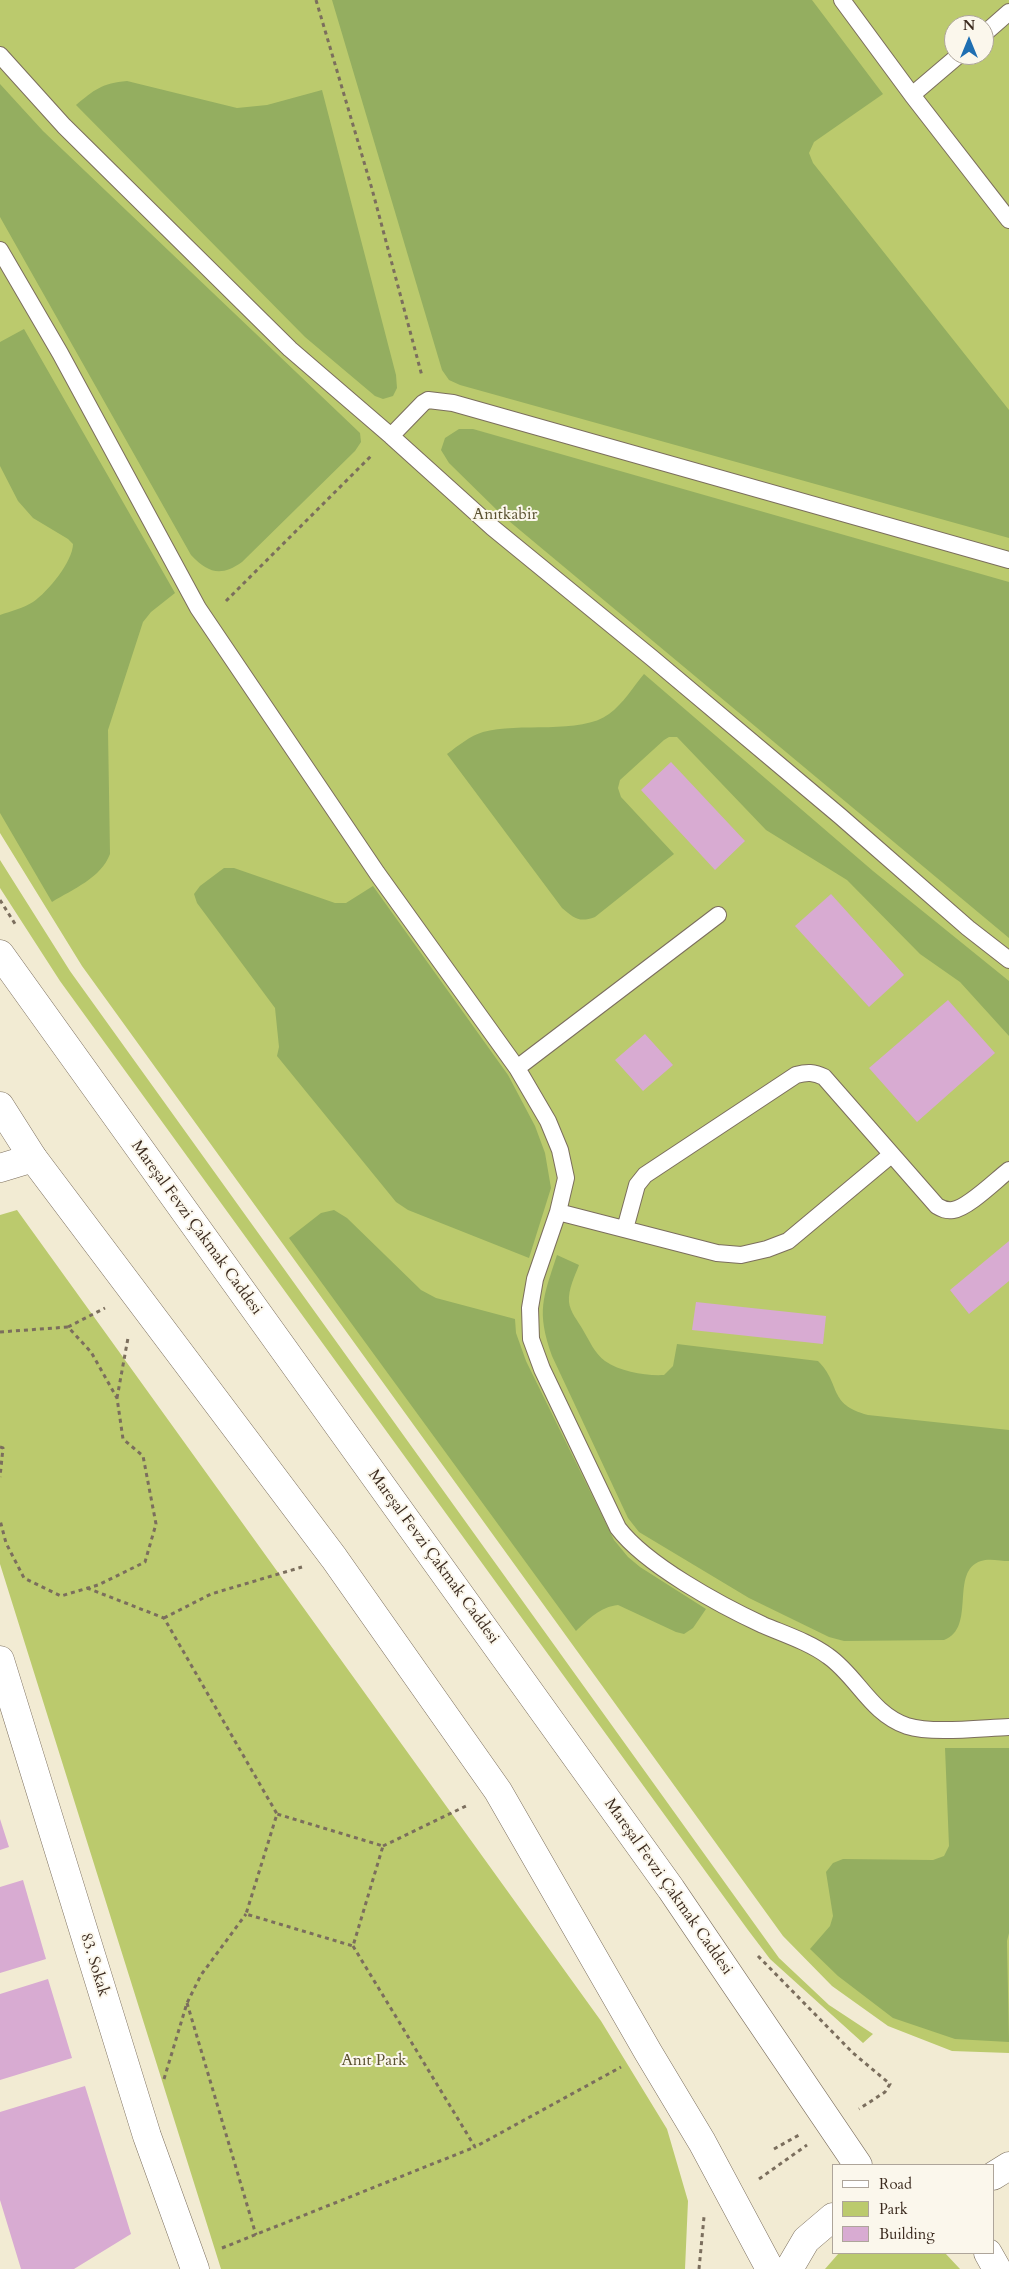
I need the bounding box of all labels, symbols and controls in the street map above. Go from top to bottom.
north arrow [944,15,994,65]
text: N [963,16,975,35]
park label: Anıtkabir [473,505,537,525]
street label: Mareşal Fevzi Çakmak Caddesi [126,1137,266,1319]
street label: Mareşal Fevzi Çakmak Caddesi [363,1466,503,1648]
street label: Mareşal Fevzi Çakmak Caddesi [600,1795,736,1979]
street label: 83. Sokak [75,1931,113,1999]
park label: Anıt Park [341,2051,407,2071]
legend [832,2164,994,2254]
text: Road [879,2174,912,2194]
text: Park [879,2199,908,2219]
text: Building [879,2224,935,2244]

